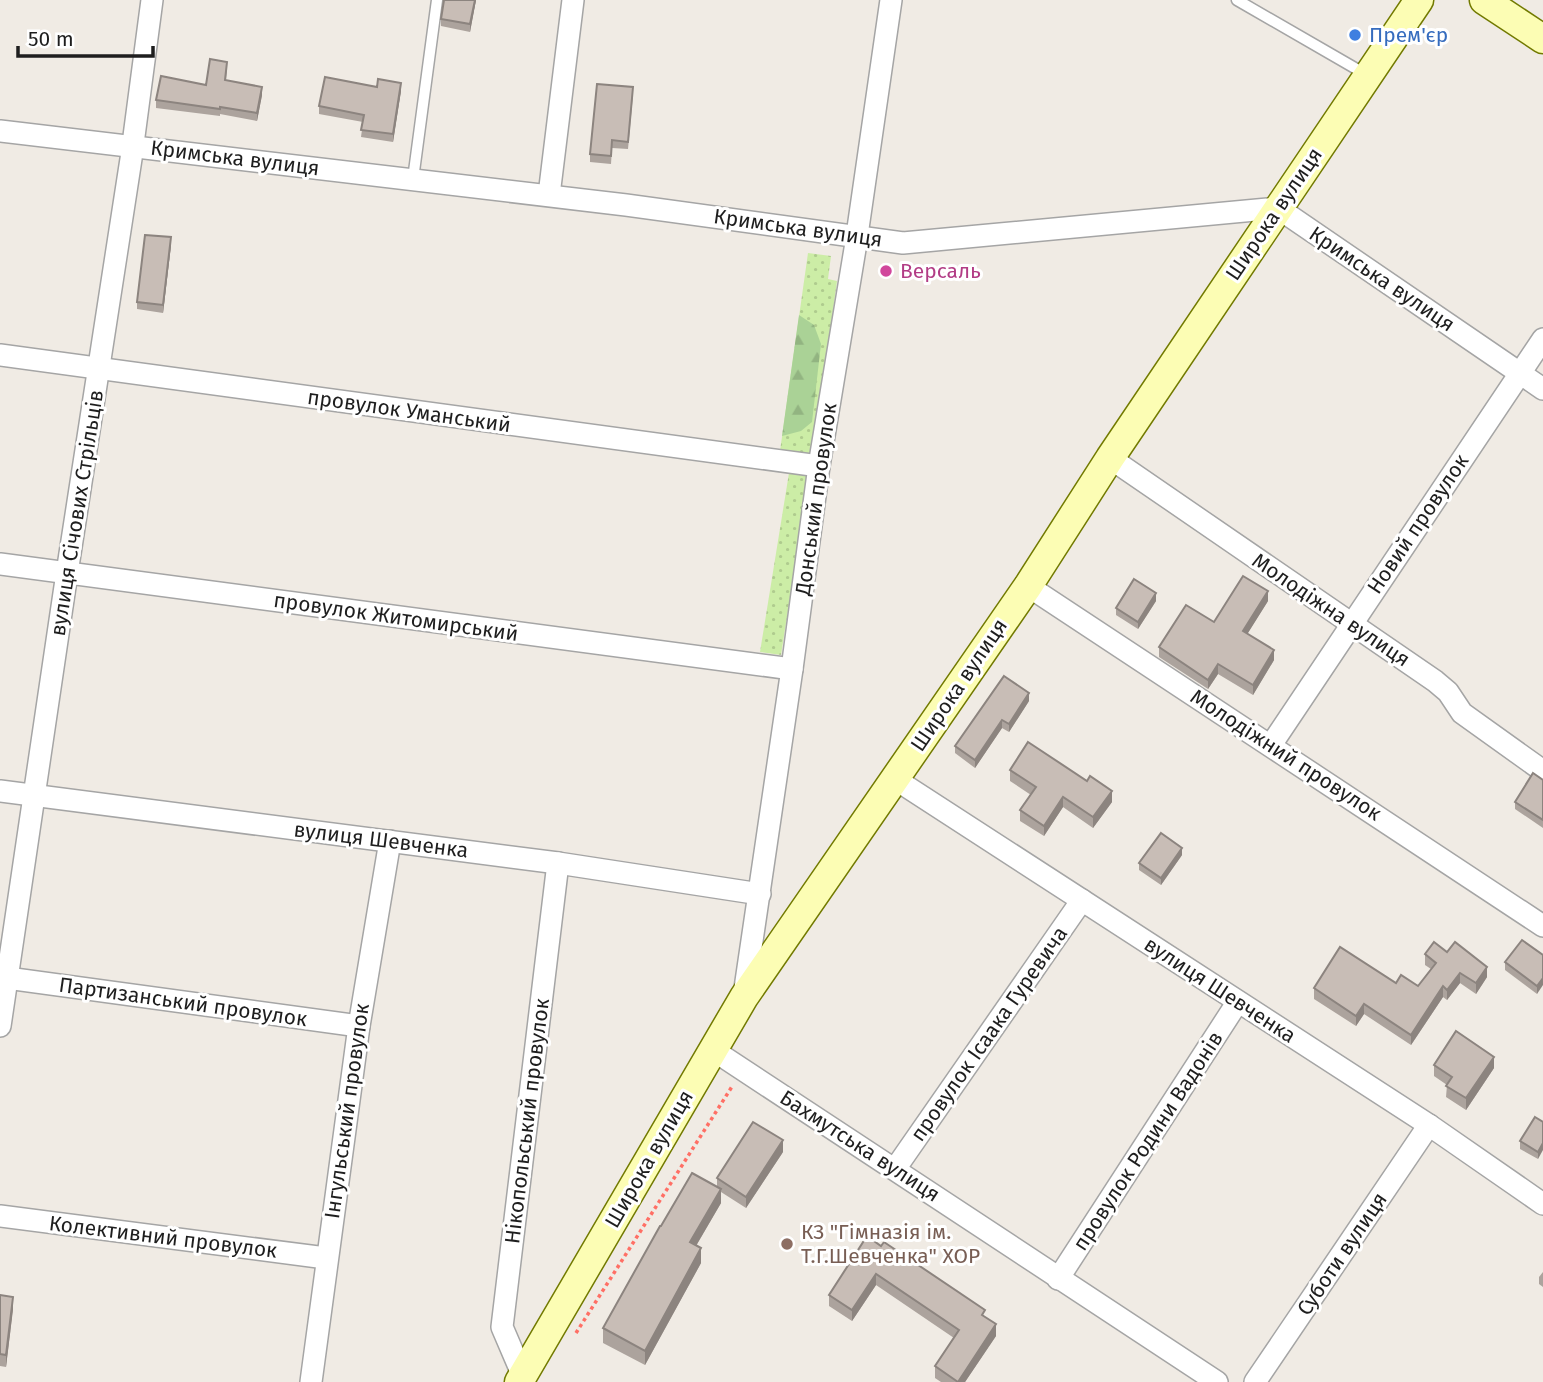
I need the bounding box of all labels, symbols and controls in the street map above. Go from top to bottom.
scale bar [18,14,152,58]
place label: Прем'єр [1369,22,1448,48]
text: 50 m [28,26,74,52]
marker: Прем'єр [1347,27,1363,43]
street label: Кримська вулиця [149,135,321,181]
street label: Широка вулиця [1220,143,1328,285]
street label: Кримська вулиця [712,203,884,253]
street label: Кримська вулиця [1304,221,1460,337]
place label: Версаль [900,258,981,284]
marker: Версаль [878,263,894,279]
street label: провулок Уманський [306,384,512,438]
street label: вулиця Січових Стрільців [45,388,109,638]
street label: Донський провулок [789,401,842,598]
street label: Новий провулок [1362,449,1474,599]
street label: Молодіжна вулиця [1247,548,1415,672]
street label: провулок Житомирський [272,587,520,647]
street label: Широка вулиця [905,614,1013,756]
street label: Молодіжний провулок [1186,683,1386,827]
street label: вулиця Шевченка [292,816,470,864]
street label: провулок Ісаака Гуревича [905,921,1073,1147]
street label: вулиця Шевченка [1139,931,1301,1049]
street label: Партизанський провулок [57,972,309,1032]
street label: Нікопольський провулок [499,997,555,1245]
street label: Інгульський провулок [319,1002,375,1220]
street label: провулок Родини Вадонів [1067,1026,1229,1256]
street label: Бахмутська вулиця [775,1085,945,1207]
street label: Широка вулиця [599,1086,699,1232]
street label: Суботи вулиця [1291,1188,1393,1320]
street label: Колективний провулок [47,1210,279,1264]
place label: КЗ "Гімназія ім. Т.Г.Шевченка" ХОР [801,1219,980,1269]
marker: КЗ "Гімназія ім. Т.Г.Шевченка" ХОР [779,1236,795,1252]

